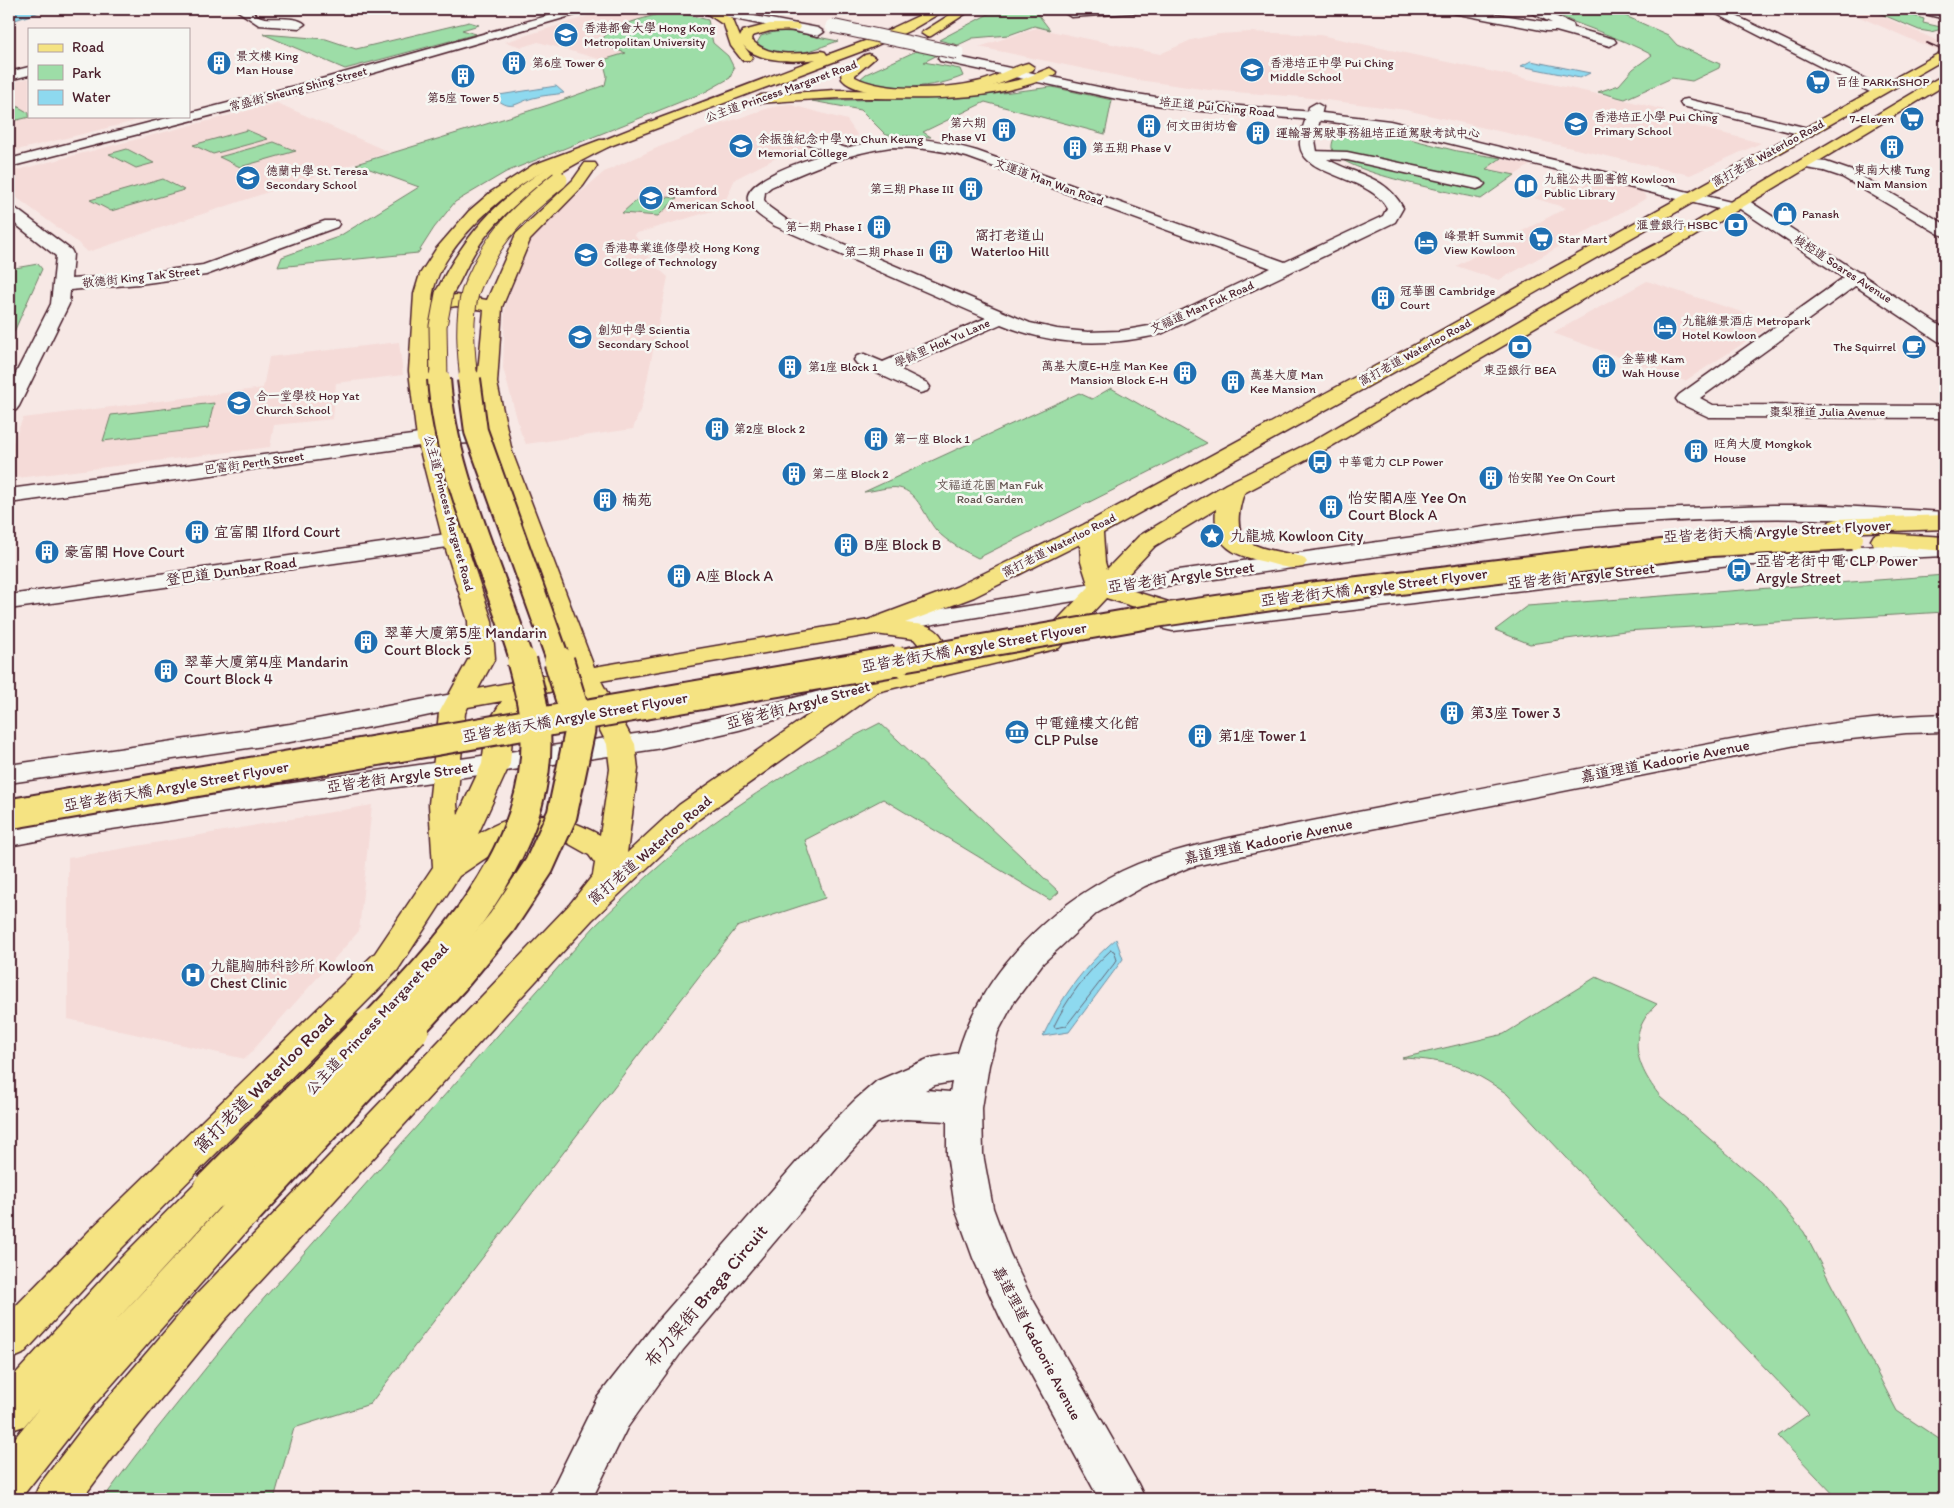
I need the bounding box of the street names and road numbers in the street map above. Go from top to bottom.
street label: 公主道 Princess Margaret Road [703,57,859,125]
street label: 常盛街 Sheung Shing Street [227,64,369,114]
street label: 培正道 Pui Ching Road [1158,94,1276,120]
street label: 窩打老道 Waterloo Road [1710,116,1827,190]
street label: 文運道 Man Wan Road [992,156,1106,208]
street label: 梭椏道 Soares Avenue [1791,232,1895,306]
street label: 敬德街 King Tak Street [81,264,201,290]
street label: 文福道 Man Fuk Road [1148,278,1256,336]
street label: 窩打老道 Waterloo Road [1357,315,1474,389]
street label: 學餘里 Hok Yu Lane [892,316,992,370]
street label: 棗梨雅道 Julia Avenue [1769,405,1886,419]
street label: 公主道 Princess Margaret Road [421,433,477,593]
street label: 巴富街 Perth Street [203,449,305,477]
street label: 窩打老道 Waterloo Road [1000,510,1119,580]
street label: 亞皆老街天橋 Argyle Street Flyover [1663,516,1892,546]
street label: 登巴道 Dunbar Road [164,553,298,589]
street label: 亞皆老街 Argyle Street [1106,558,1256,596]
street label: 亞皆老街 Argyle Street [1506,559,1656,593]
street label: 亞皆老街天橋 Argyle Street Flyover [1260,564,1489,610]
street label: 亞皆老街天橋 Argyle Street Flyover [860,618,1088,676]
street label: 亞皆老街 Argyle Street [724,677,872,733]
street label: 亞皆老街天橋 Argyle Street Flyover [461,688,689,746]
street label: 嘉道理道 Kadoorie Avenue [1579,736,1751,786]
street label: 亞皆老街天橋 Argyle Street Flyover [62,757,290,815]
street label: 亞皆老街 Argyle Street [325,758,475,796]
street label: 窩打老道 Waterloo Road [585,791,716,908]
street label: 嘉道理道 Kadoorie Avenue [1182,814,1354,868]
street label: 公主道 Princess Margaret Road [302,939,453,1099]
street label: 窩打老道 Waterloo Road [189,1008,339,1158]
street label: 布力架街 Braga Circuit [640,1220,772,1372]
street label: 嘉道理道 Kadoorie Avenue [989,1263,1085,1423]

